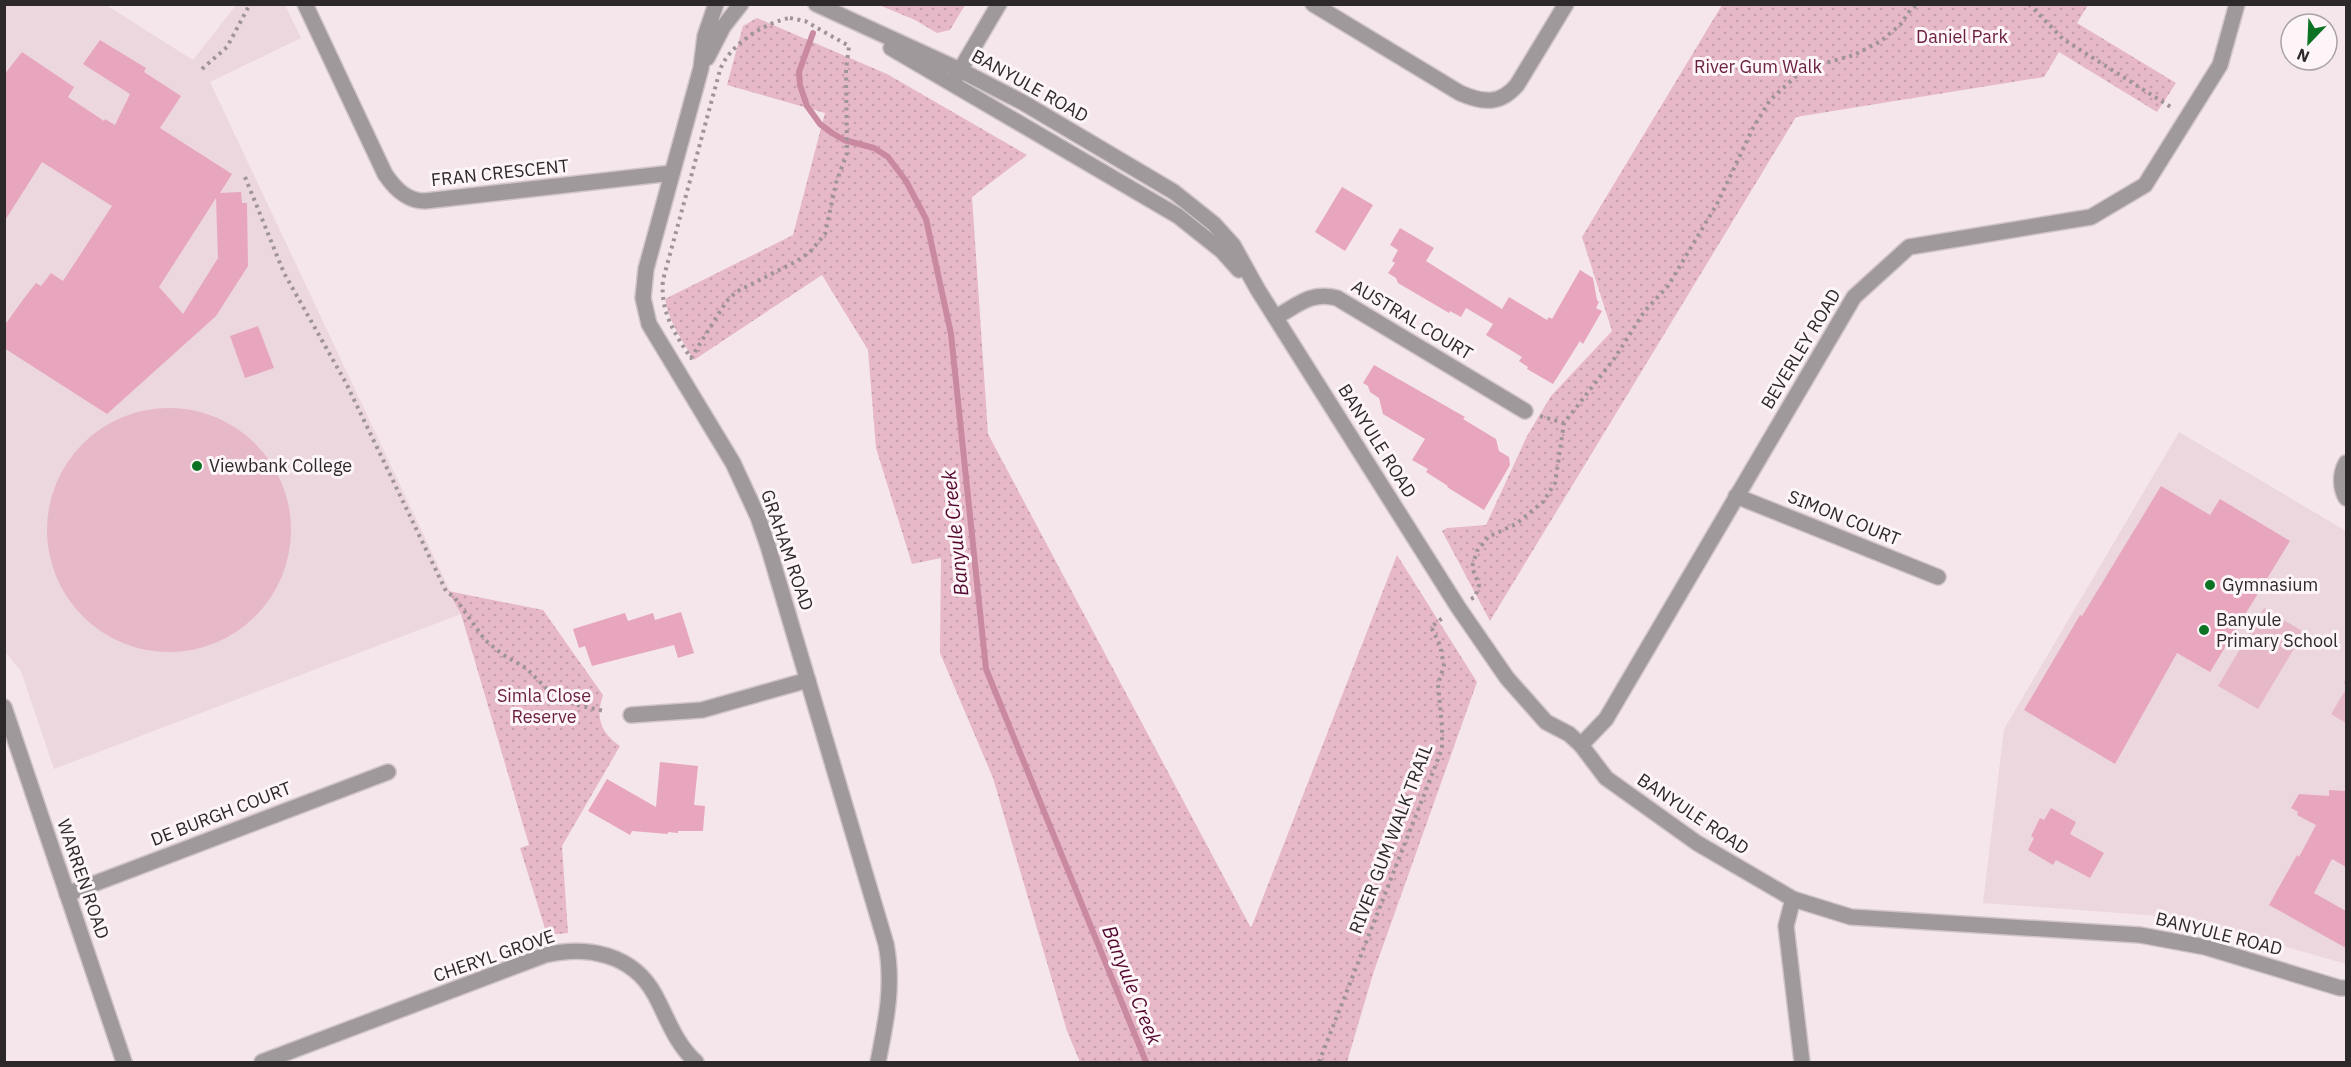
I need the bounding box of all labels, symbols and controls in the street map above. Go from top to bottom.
north arrow [2279,12,2339,72]
park label: Daniel Park [1916,25,2008,48]
street label: BANYULE ROAD [968,44,1093,127]
text: N [2294,44,2312,67]
park label: River Gum Walk [1694,55,1823,78]
street label: FRAN CRESCENT [430,154,570,191]
street label: AUSTRAL COURT [1347,274,1477,365]
street label: BEVERLEY ROAD [1756,284,1846,413]
street label: BANYULE ROAD [1333,380,1422,502]
place label: Viewbank College [209,454,352,477]
marker: Viewbank College [190,459,204,473]
water label: Banyule Creek [934,468,975,597]
street label: SIMON COURT [1785,485,1904,551]
street label: GRAHAM ROAD [756,486,819,613]
place label: Gymnasium [2222,573,2318,596]
marker: Gymnasium [2203,578,2217,592]
place label: Banyule Primary School [2216,608,2338,652]
marker: Banyule Primary School [2197,623,2211,637]
park label: Simla Close Reserve [497,684,591,728]
street label: RIVER GUM WALK TRAIL [1344,741,1437,937]
street label: BANYULE ROAD [1633,768,1754,859]
street label: DE BURGH COURT [147,776,294,851]
street label: WARREN ROAD [52,816,115,942]
street label: BANYULE ROAD [2153,907,2285,960]
water label: Banyule Creek [1096,921,1169,1049]
street label: CHERYL GROVE [430,924,558,987]

